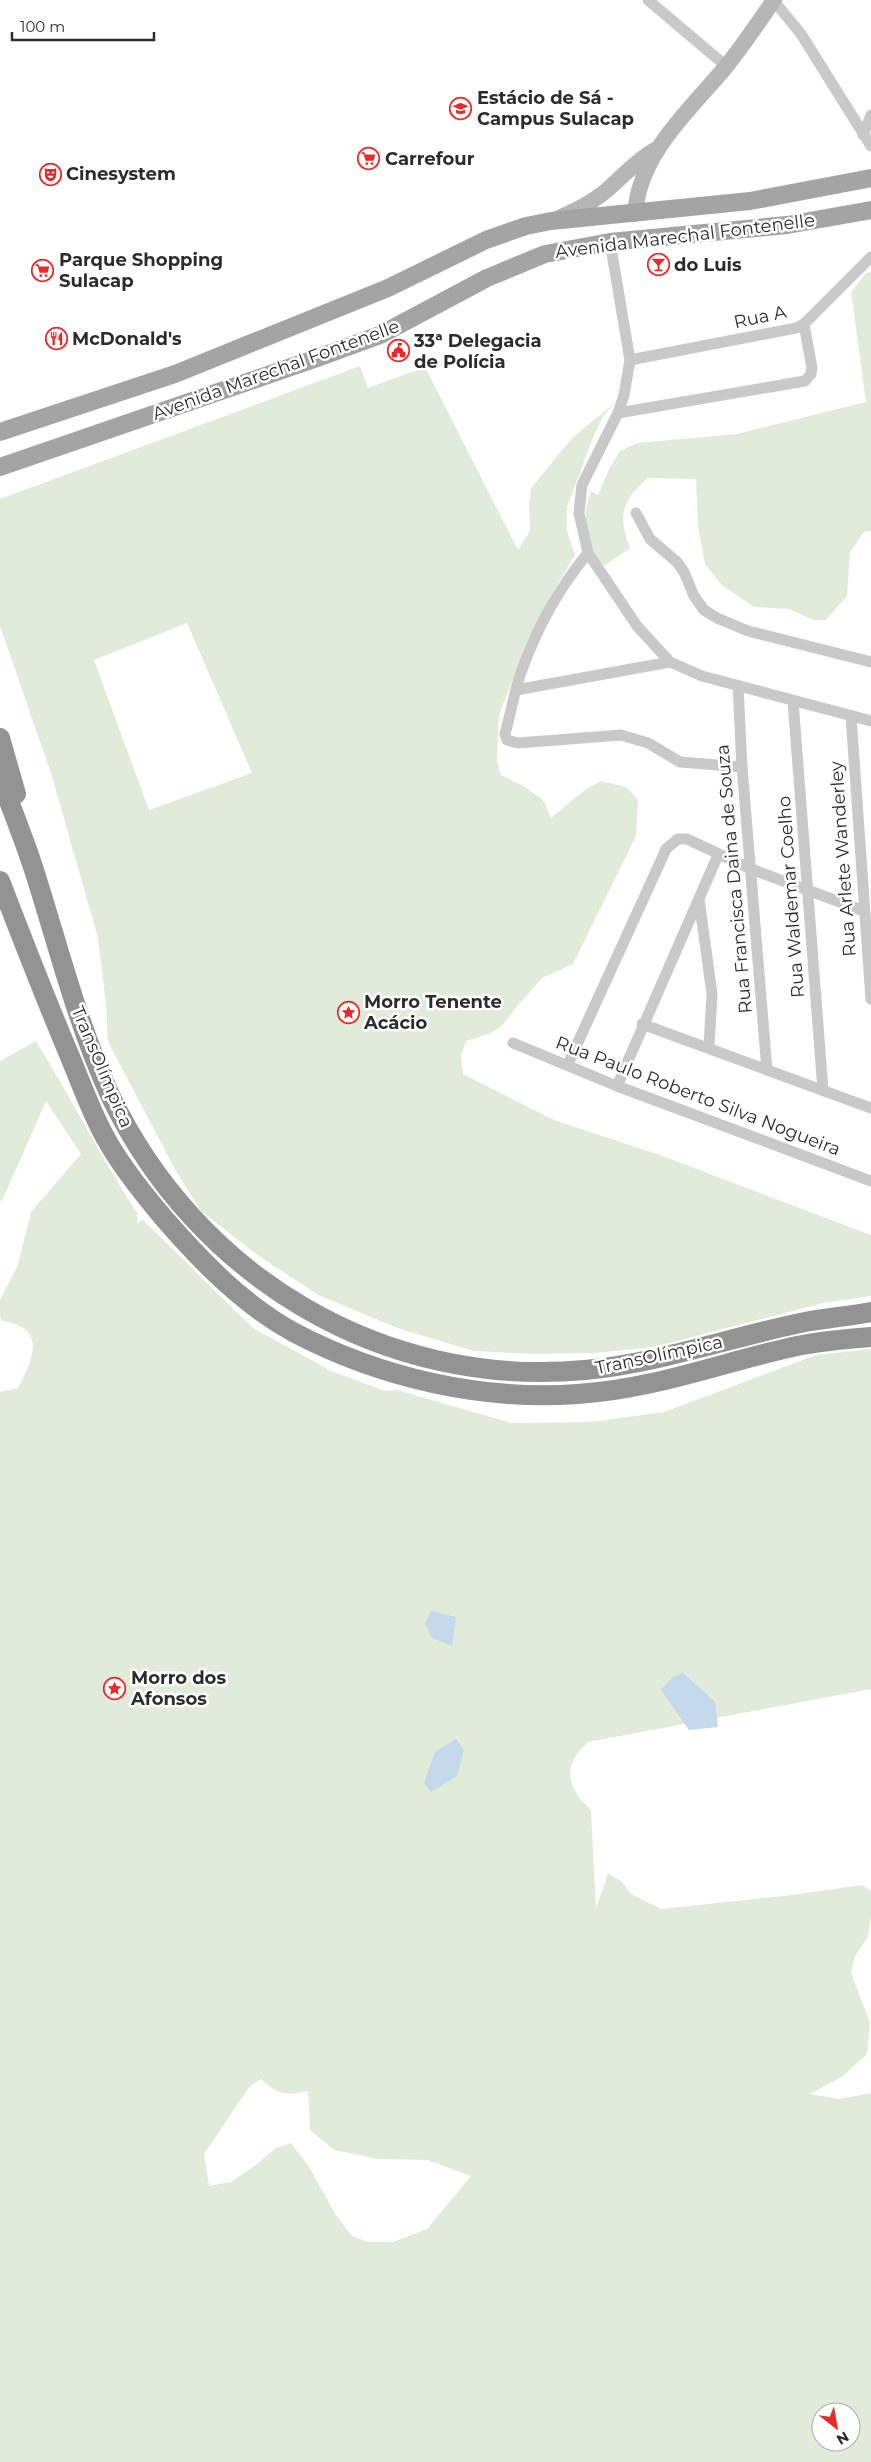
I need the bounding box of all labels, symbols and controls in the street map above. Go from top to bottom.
scale bar [12,10,155,42]
text: 100 m [20,17,65,36]
place label: Estácio de Sá - Campus Sulacap [477,87,634,130]
school or university icon: Estácio de Sá - Campus Sulacap [449,96,473,120]
supermarket icon: Carrefour [357,147,381,171]
place label: Carrefour [385,148,475,170]
theatre icon: Cinesystem [38,162,62,186]
place label: Cinesystem [66,163,176,185]
street label: Avenida Marechal Fontenelle [554,209,816,263]
place label: Parque Shopping Sulacap [59,249,223,292]
bar icon: do Luis [646,253,670,277]
place label: do Luis [674,254,742,276]
supermarket icon: Parque Shopping Sulacap [31,258,55,282]
street label: Rua A [732,301,788,333]
street label: Avenida Marechal Fontenelle [149,315,403,425]
restaurant icon: McDonald's [44,327,68,351]
place label: McDonald's [72,328,182,350]
place label: 33ª Delegacia de Polícia [413,330,542,373]
public building icon: 33ª Delegacia de Polícia [386,339,410,363]
street label: Rua Francisca Daina de Souza [711,744,757,1014]
street label: Rua Arlete Wanderley [825,760,861,958]
street label: Rua Waldemar Coelho [773,795,809,999]
place label: Morro Tenente Acácio [363,991,502,1034]
place icon: Morro Tenente Acácio [336,1000,360,1024]
street label: TransOlímpica [67,1003,137,1131]
street label: Rua Paulo Roberto Silva Nogueira [553,1031,843,1161]
street label: TransOlímpica [593,1331,725,1379]
place label: Morro dos Afonsos [130,1667,226,1710]
place icon: Morro dos Afonsos [103,1676,127,1700]
north arrow [811,2402,861,2452]
text: N [833,2428,852,2449]

